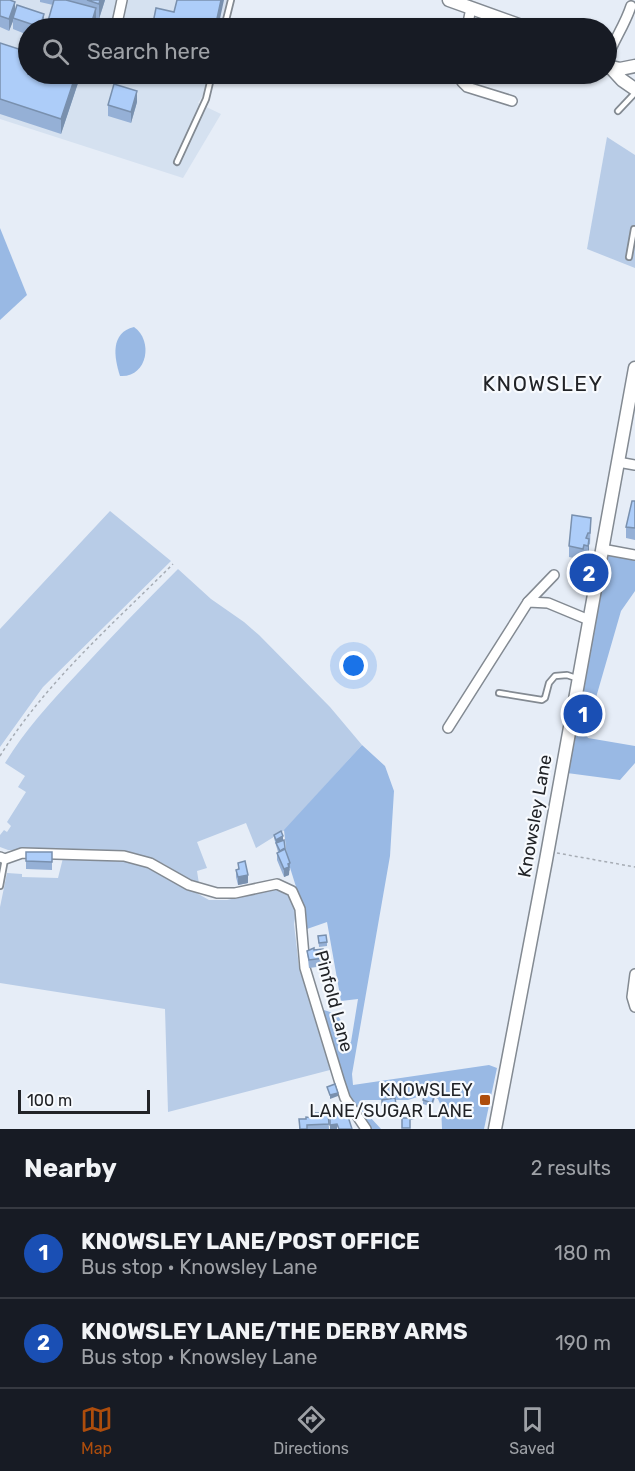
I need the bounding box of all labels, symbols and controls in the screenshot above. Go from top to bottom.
search box [18,18,617,84]
icon: search [39,35,72,68]
text: Search here [87,38,210,65]
district label: KNOWSLEY [482,371,604,396]
pin: 2 [570,550,608,596]
your location [339,651,368,680]
pin: 1 [564,692,602,736]
street label: Knowsley Lane [513,753,557,879]
street label: Pinfold Lane [310,948,358,1054]
place label: KNOWSLEY LANE/SUGAR LANE [309,1079,473,1122]
scale bar [18,1087,150,1114]
text: 100 m [27,1091,72,1110]
marker: KNOWSLEY LANE/SUGAR LANE [478,1093,492,1107]
text: Nearby [24,1153,117,1184]
text: 2 results [531,1156,611,1180]
text: KNOWSLEY LANE/POST OFFICE [81,1228,420,1255]
text: 1 [39,1241,48,1265]
text: 180 m [554,1241,611,1265]
text: Bus stop · Knowsley Lane [81,1255,317,1279]
text: KNOWSLEY LANE/THE DERBY ARMS [81,1318,468,1345]
text: 2 [37,1331,50,1355]
text: 190 m [555,1331,611,1355]
text: Bus stop · Knowsley Lane [81,1345,317,1369]
tab: Map [80,1403,113,1458]
tab: Directions [273,1403,349,1458]
tab: Saved [509,1403,555,1458]

